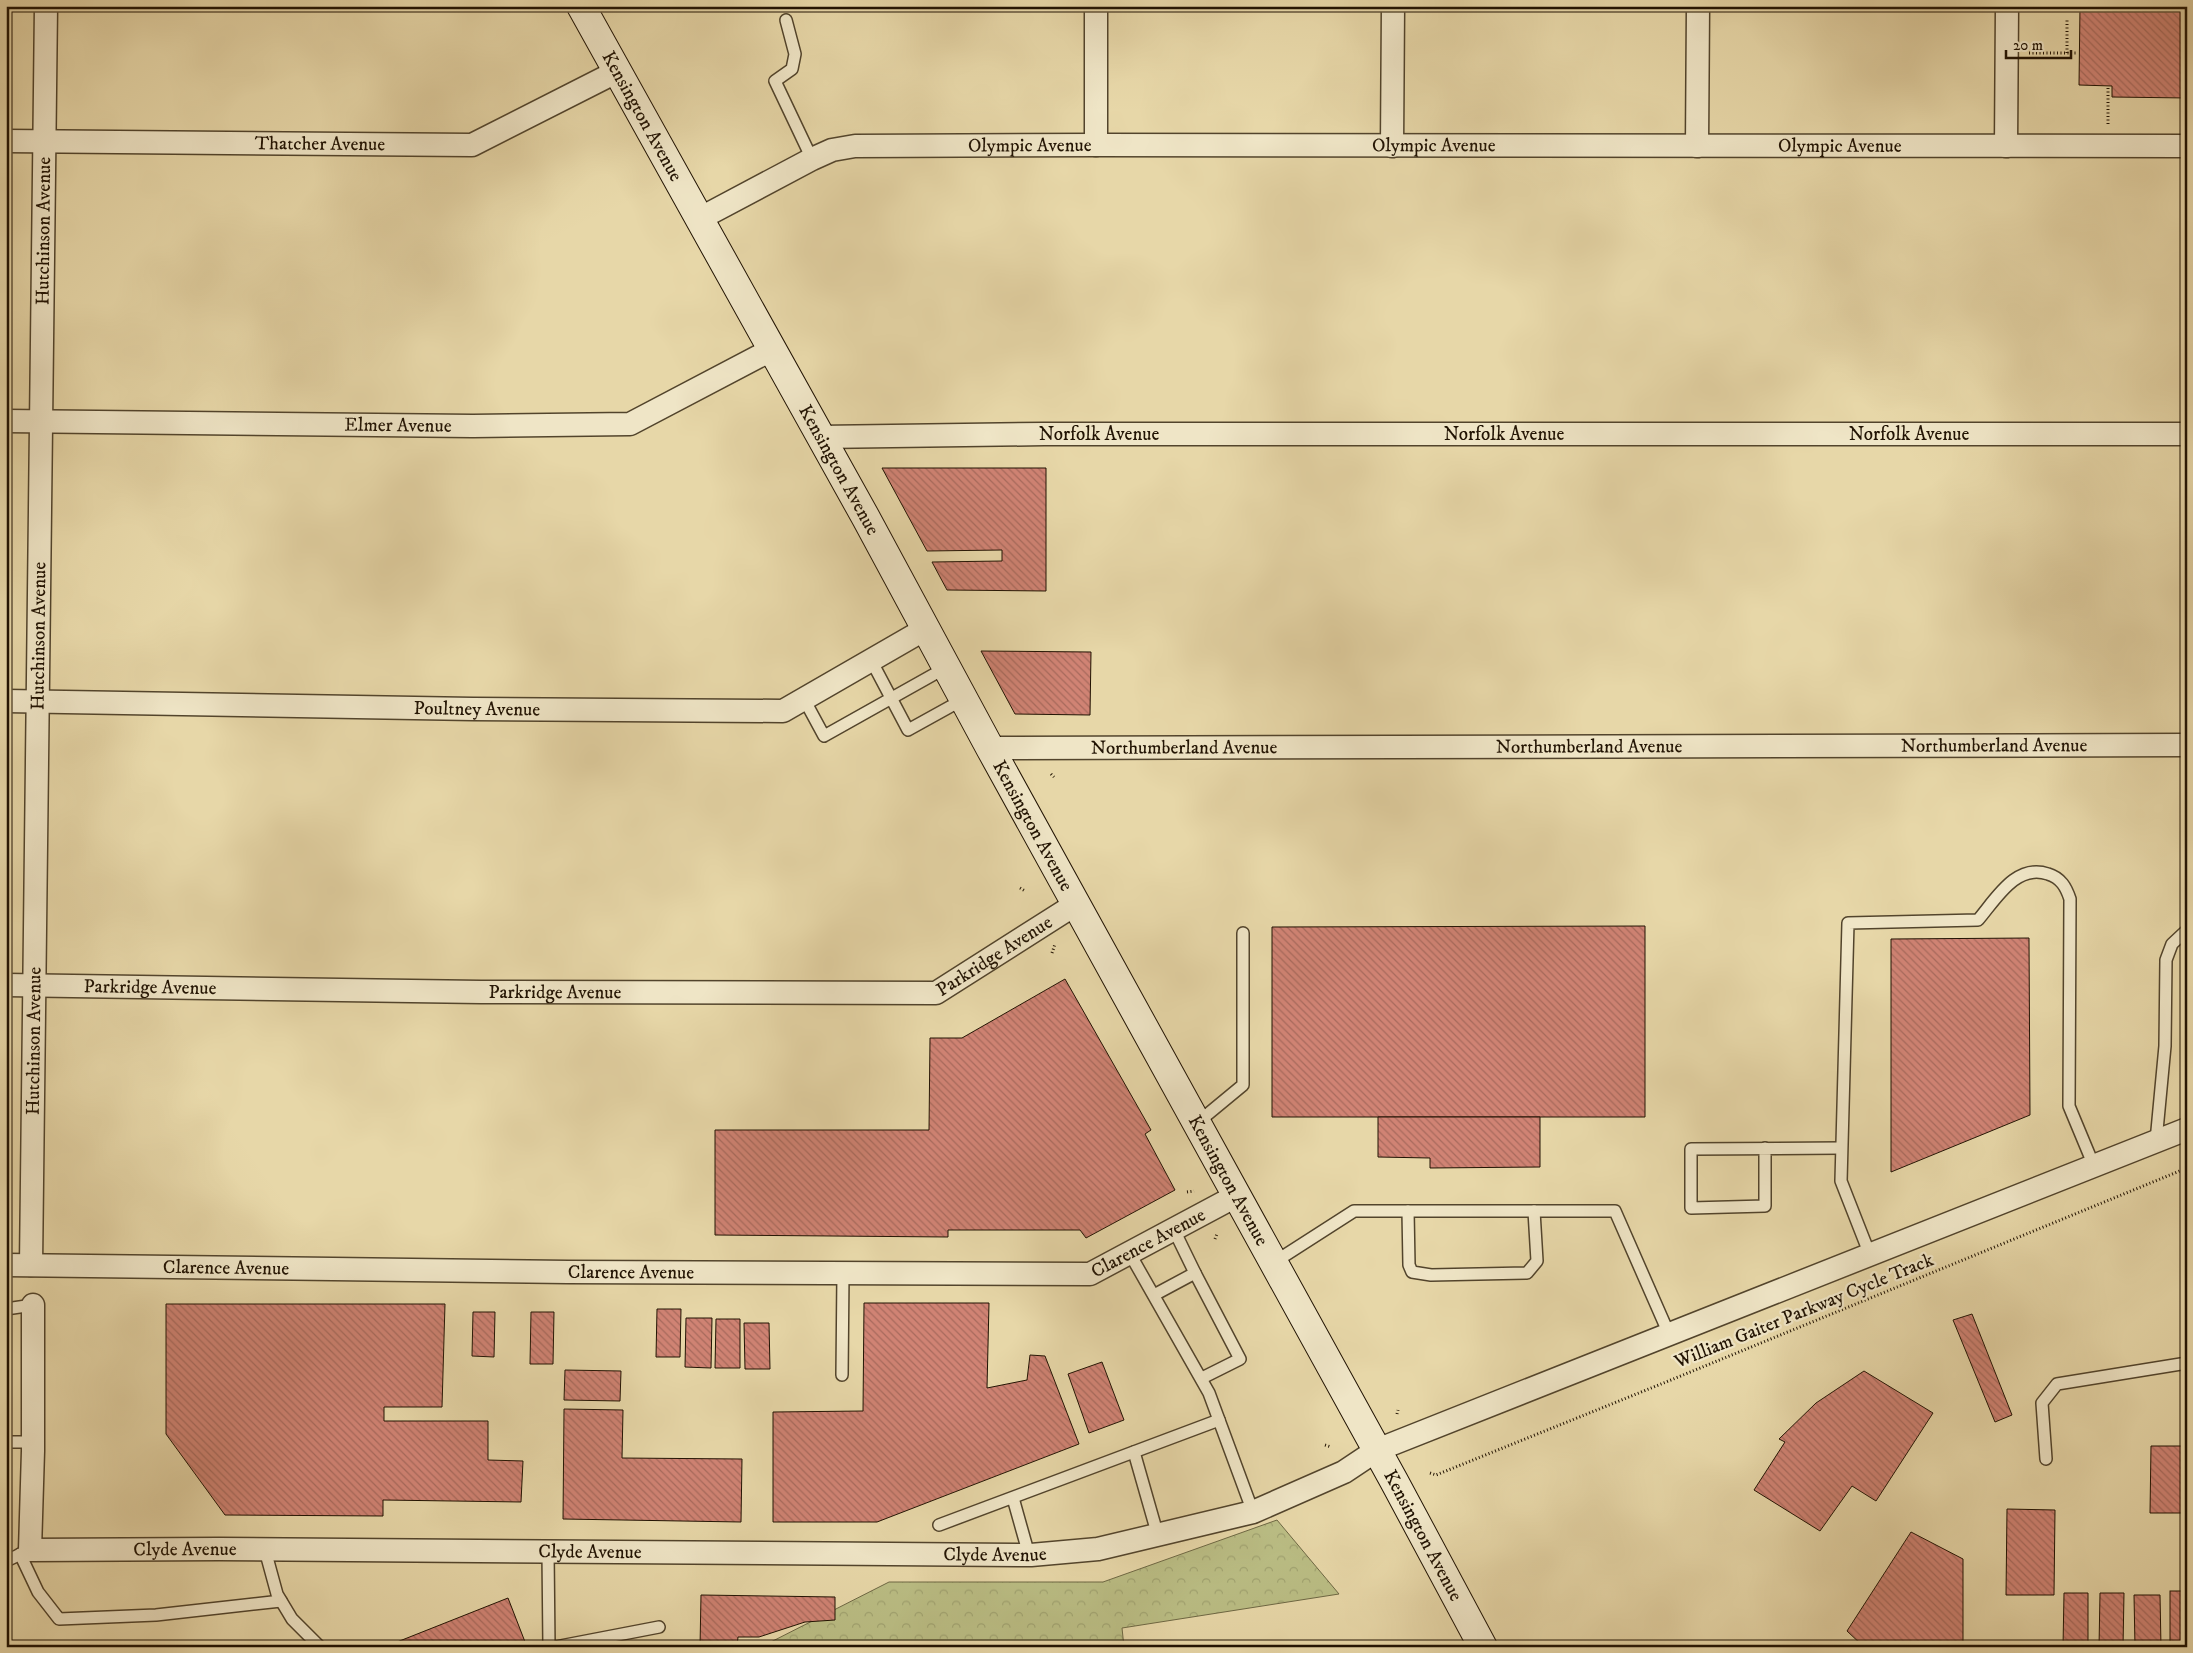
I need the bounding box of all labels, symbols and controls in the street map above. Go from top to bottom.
scale bar [2006,28,2070,60]
text: 20 m [2013,36,2043,55]
street label: Kensington Avenue [597,47,688,185]
street label: Thatcher Avenue [255,132,385,156]
street label: Olympic Avenue [968,134,1092,157]
street label: Olympic Avenue [1372,134,1496,157]
street label: Olympic Avenue [1778,134,1902,157]
street label: Hutchinson Avenue [31,157,56,305]
street label: Kensington Avenue [794,401,885,539]
street label: Elmer Avenue [344,413,452,437]
street label: Norfolk Avenue [1039,423,1159,446]
street label: Norfolk Avenue [1444,423,1564,446]
street label: Norfolk Avenue [1849,423,1969,446]
street label: Hutchinson Avenue [26,562,51,710]
street label: Poultney Avenue [413,696,540,721]
street label: Northumberland Avenue [1901,734,2087,757]
street label: Northumberland Avenue [1496,735,1682,758]
street label: Northumberland Avenue [1091,736,1277,759]
street label: Kensington Avenue [988,756,1078,895]
street label: Parkridge Avenue [932,911,1057,1001]
street label: Hutchinson Avenue [21,967,46,1115]
street label: Parkridge Avenue [83,975,217,1000]
street label: Parkridge Avenue [488,981,622,1004]
street label: Kensington Avenue [1183,1111,1274,1250]
street label: Clarence Avenue [1087,1203,1209,1283]
street label: William Gaiter Parkway Cycle Track [1670,1248,1937,1374]
street label: Clarence Avenue [163,1255,289,1280]
street label: Clarence Avenue [568,1260,694,1284]
street label: Kensington Avenue [1379,1466,1468,1605]
street label: Clyde Avenue [133,1537,237,1561]
street label: Clyde Avenue [538,1540,642,1564]
street label: Clyde Avenue [943,1542,1048,1567]

